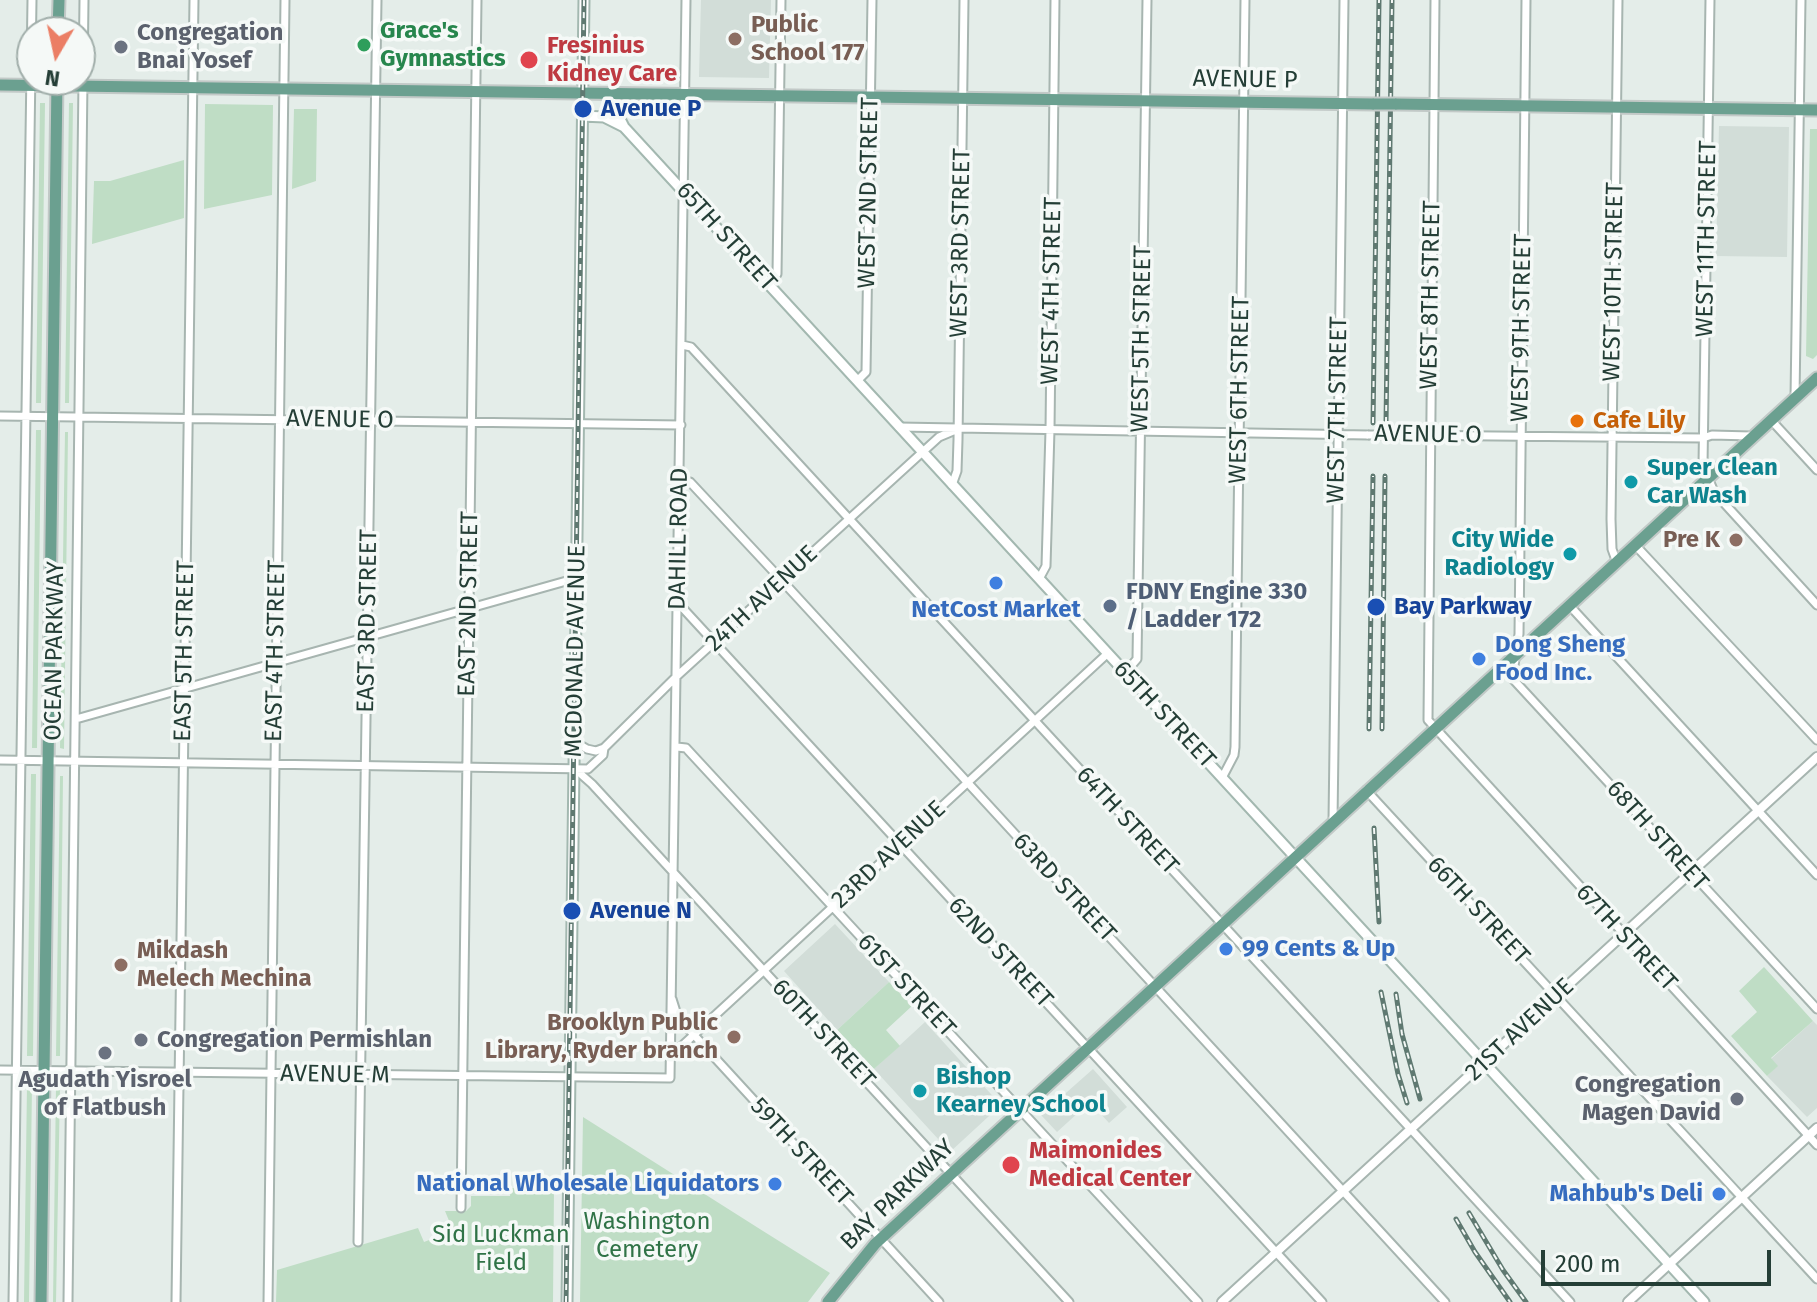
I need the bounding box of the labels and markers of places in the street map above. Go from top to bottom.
place label: Public School 177 [751,11,865,67]
place label: Grace's Gymnastics [380,17,506,73]
place label: Congregation Bnai Yosef [137,19,283,75]
marker: Public School 177 [726,30,744,48]
place label: Fresinius Kidney Care [547,32,677,88]
marker: Grace's Gymnastics [355,36,373,54]
marker: Congregation Bnai Yosef [112,38,130,56]
marker: Fresinius Kidney Care [518,49,540,71]
place label: Avenue P [601,95,701,123]
marker: Avenue P [572,98,594,120]
place label: Cafe Lily [1593,407,1685,435]
marker: Cafe Lily [1568,412,1586,430]
place label: Super Clean Car Wash [1647,454,1778,510]
marker: Super Clean Car Wash [1622,473,1640,491]
place label: City Wide Radiology [1444,526,1554,582]
place label: Pre K [1663,526,1720,554]
marker: Pre K [1727,531,1745,549]
marker: City Wide Radiology [1561,545,1579,563]
marker: NetCost Market [987,574,1005,592]
place label: FDNY Engine 330 / Ladder 172 [1126,578,1307,634]
place label: Bay Parkway [1394,593,1532,621]
place label: NetCost Market [911,596,1081,624]
marker: Bay Parkway [1365,596,1387,618]
marker: FDNY Engine 330 / Ladder 172 [1101,597,1119,615]
place label: Dong Sheng Food Inc. [1495,631,1625,687]
marker: Dong Sheng Food Inc. [1470,650,1488,668]
place label: Avenue N [590,897,692,925]
marker: Avenue N [561,900,583,922]
place label: 99 Cents & Up [1242,935,1395,963]
place label: Mikdash Melech Mechina [137,937,312,993]
marker: 99 Cents & Up [1217,940,1235,958]
marker: Mikdash Melech Mechina [112,956,130,974]
place label: Brooklyn Public Library, Ryder branch [485,1009,718,1065]
place label: Congregation Permishlan [157,1026,432,1054]
marker: Brooklyn Public Library, Ryder branch [725,1028,743,1046]
marker: Congregation Permishlan [132,1031,150,1049]
marker: Agudath Yisroel of Flatbush [96,1044,114,1062]
place label: Bishop Kearney School [936,1063,1106,1119]
place label: Agudath Yisroel of Flatbush [18,1066,192,1122]
place label: Congregation Magen David [1575,1071,1721,1127]
marker: Bishop Kearney School [911,1082,929,1100]
marker: Congregation Magen David [1728,1090,1746,1108]
place label: Maimonides Medical Center [1029,1137,1191,1193]
marker: Maimonides Medical Center [1000,1154,1022,1176]
place label: National Wholesale Liquidators [416,1170,759,1198]
marker: National Wholesale Liquidators [766,1175,784,1193]
place label: Mahbub's Deli [1549,1180,1703,1208]
marker: Mahbub's Deli [1710,1185,1728,1203]

